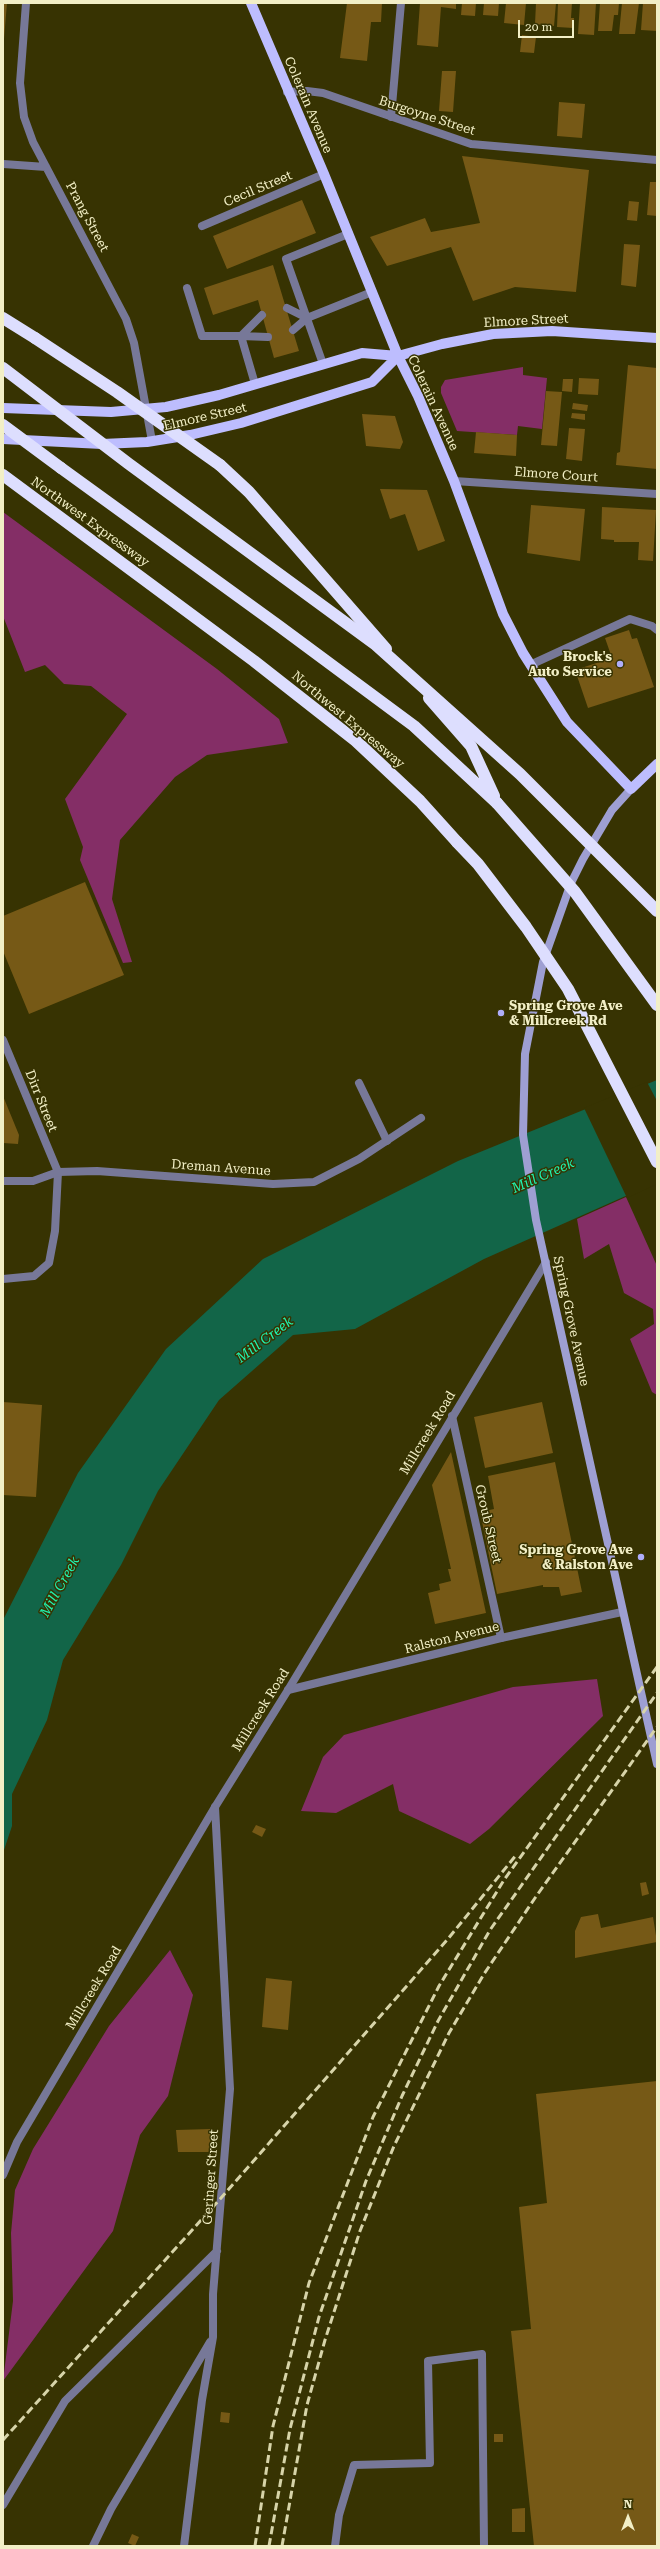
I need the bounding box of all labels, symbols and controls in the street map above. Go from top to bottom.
scale bar [520,12,576,38]
text: 20 m [525,20,552,34]
street label: Colerain Avenue [281,54,335,156]
street label: Burgoyne Street [377,93,477,139]
street label: Cecil Street [222,168,294,210]
street label: Prang Street [62,179,112,255]
street label: Elmore Street [483,311,569,331]
street label: Colerain Avenue [404,353,462,453]
street label: Elmore Street [162,400,248,434]
street label: Elmore Court [514,464,598,486]
street label: Northwest Expressway [28,474,152,570]
place label: Brock's Auto Service [528,649,612,680]
marker: Brock's Auto Service [615,659,625,669]
street label: Northwest Expressway [288,668,408,772]
place label: Spring Grove Ave & Millcreek Rd [509,998,623,1029]
marker: Spring Grove Ave & Millcreek Rd [496,1008,506,1018]
street label: Dirr Street [22,1068,60,1134]
water label: Mill Creek [509,1155,577,1197]
street label: Dreman Avenue [171,1157,271,1179]
street label: Spring Grove Avenue [550,1255,592,1387]
water label: Mill Creek [233,1313,297,1367]
street label: Millcreek Road [397,1388,459,1478]
street label: Groub Street [471,1483,505,1565]
place label: Spring Grove Ave & Ralston Ave [519,1542,633,1573]
marker: Spring Grove Ave & Ralston Ave [636,1552,646,1562]
water label: Mill Creek [37,1554,83,1620]
street label: Ralston Avenue [403,1619,501,1657]
street label: Millcreek Road [229,1666,293,1754]
street label: Millcreek Road [63,1943,125,2033]
street label: Geringer Street [200,2129,222,2225]
north arrow [608,2497,648,2537]
text: N [624,2498,632,2511]

